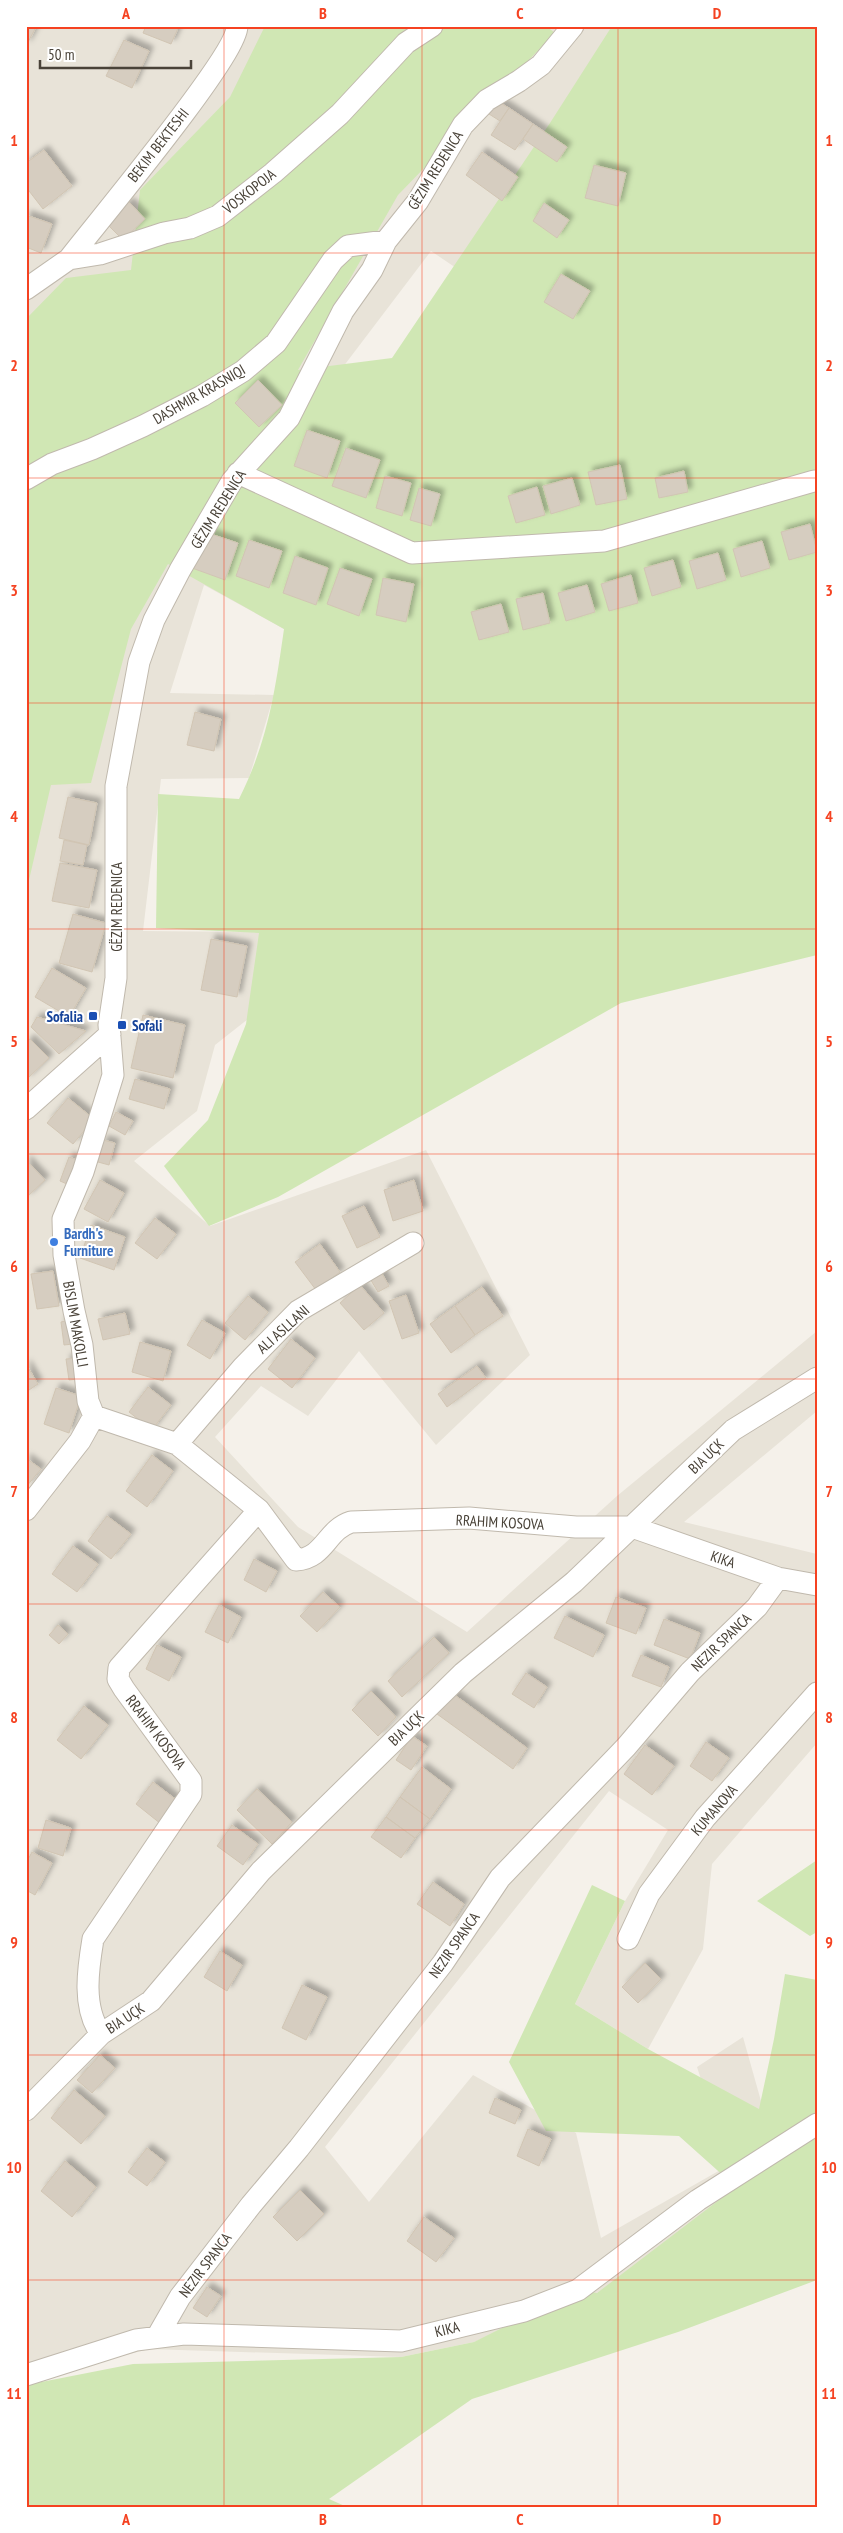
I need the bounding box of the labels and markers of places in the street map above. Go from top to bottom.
place label: Sofalia [46,1007,83,1026]
marker: Sofalia [87,1010,99,1022]
place label: Sofali [132,1016,162,1035]
marker: Sofali [116,1019,128,1031]
place label: Bardh's Furniture [64,1224,113,1260]
marker: Bardh's Furniture [48,1236,60,1248]

